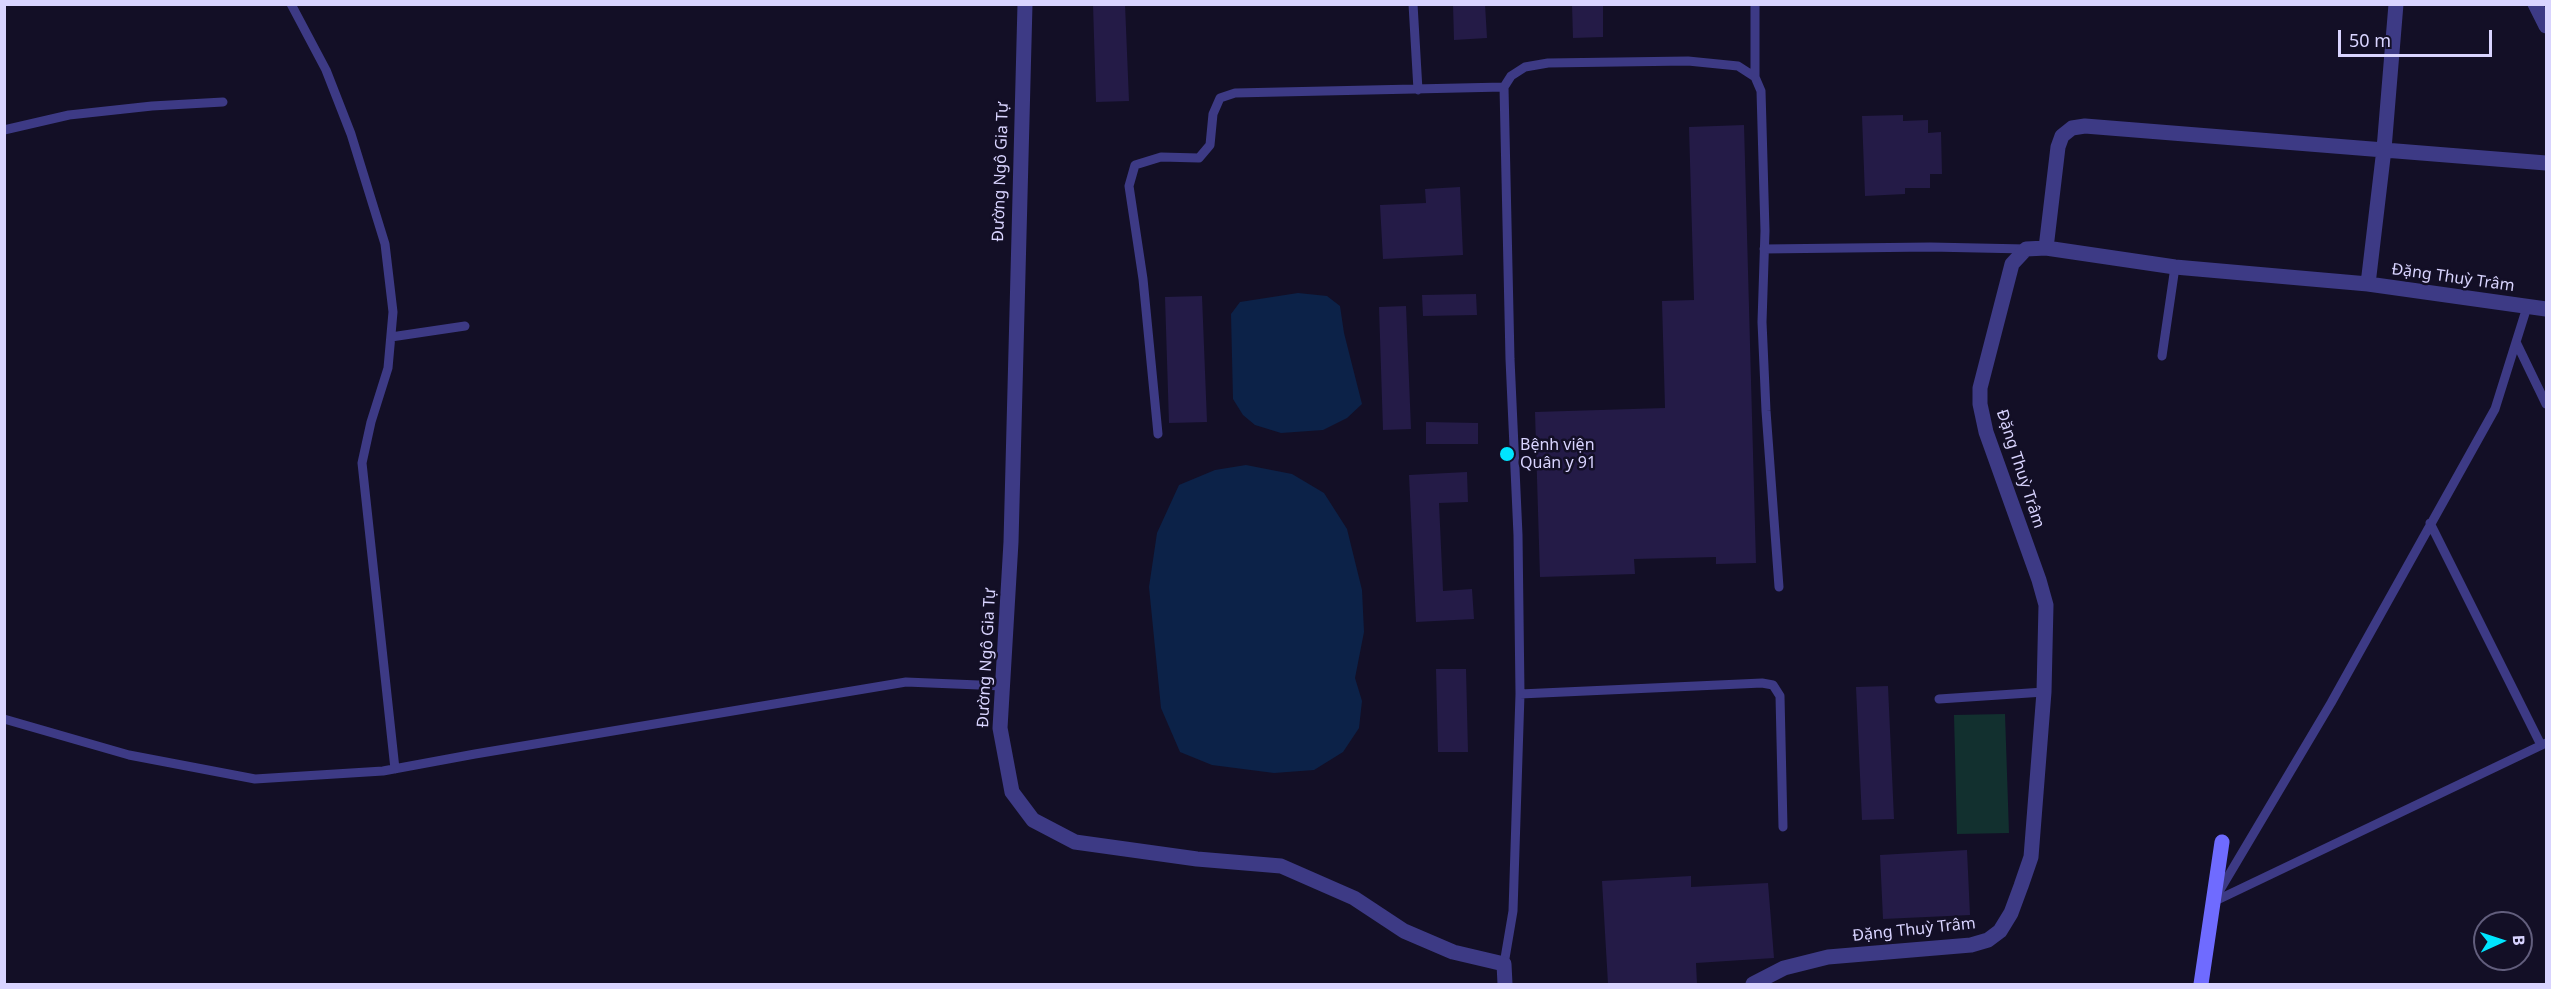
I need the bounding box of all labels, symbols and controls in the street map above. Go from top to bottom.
scale bar [2341,18,2496,56]
text: 50 m [2349,28,2391,52]
street label: Đường Ngô Gia Tự [989,102,1013,242]
street label: Đặng Thuỳ Trâm [2390,260,2516,296]
street label: Đặng Thuỳ Trâm [1992,407,2048,531]
place label: Bệnh viện Quân y 91 [1520,435,1596,473]
marker: Bệnh viện Quân y 91 [1498,445,1516,463]
street label: Đường Ngô Gia Tự [974,588,1000,728]
north arrow [2473,911,2533,971]
street label: Đặng Thuỳ Trâm [1851,914,1977,946]
text: B [2508,934,2530,946]

